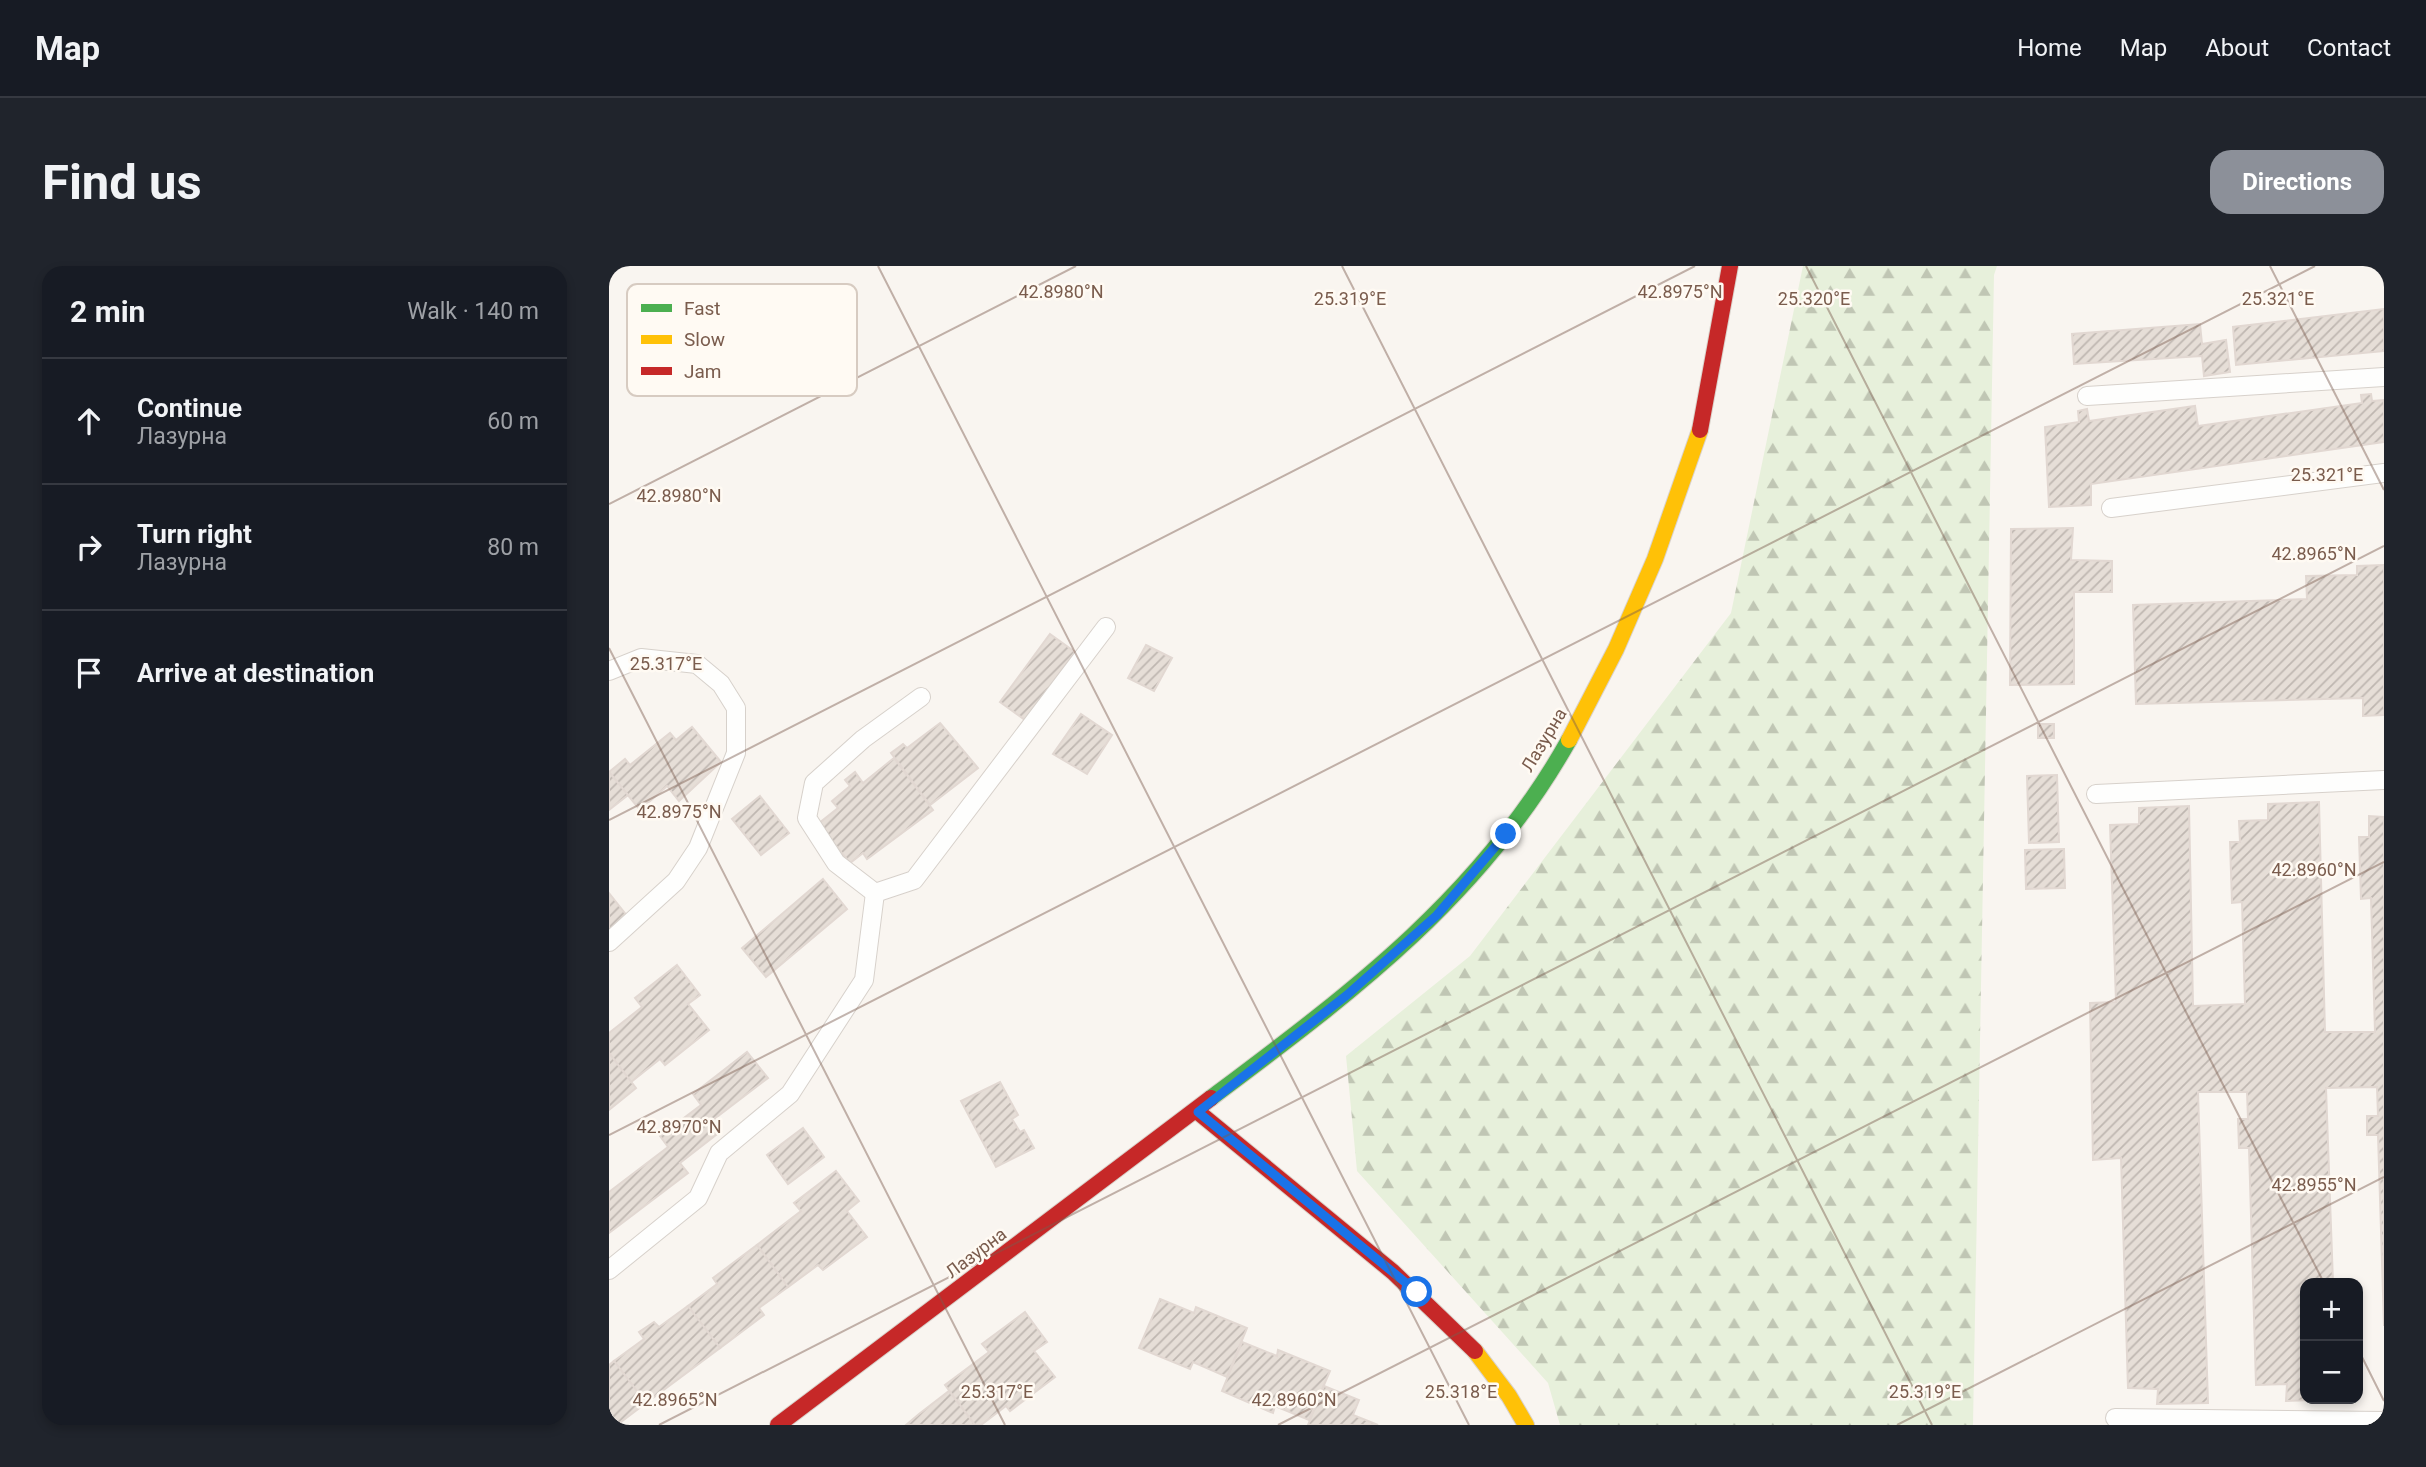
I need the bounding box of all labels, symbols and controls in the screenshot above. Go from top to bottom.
text: Map [35,29,100,68]
text: Home [2017,34,2082,62]
text: Map [2120,34,2167,62]
text: About [2205,34,2269,62]
text: Contact [2307,34,2391,62]
button: Directions [2210,150,2384,214]
text: Find us [42,154,202,211]
text: 42.8980°N [1018,281,1104,302]
text: 42.8975°N [1637,281,1723,302]
legend [627,284,857,396]
text: 25.319°E [1314,288,1386,309]
text: 25.320°E [1778,288,1850,309]
text: 25.321°E [2242,288,2314,309]
text: 2 min [70,294,145,329]
text: Fast [684,297,721,320]
text: Walk · 140 m [407,298,539,325]
text: Slow [684,328,725,351]
text: Jam [684,360,721,383]
text: Continue [137,393,242,423]
icon: ahead [70,402,108,440]
text: 60 m [487,408,539,435]
text: Лазурна [137,423,227,450]
text: 25.321°E [2291,464,2363,485]
text: 42.8980°N [636,485,722,506]
text: Turn right [137,519,252,549]
icon: right [70,528,108,566]
text: 80 m [487,534,539,561]
text: 42.8965°N [2271,543,2357,564]
text: Лазурна [137,549,227,576]
text: 25.317°E [630,653,702,674]
icon: arrive [70,654,108,692]
text: Arrive at destination [137,658,374,688]
street label: Лазурна [1516,704,1571,775]
text: 42.8975°N [636,801,722,822]
route end [1490,818,1521,849]
text: 42.8960°N [2271,859,2357,880]
text: 42.8970°N [636,1116,722,1137]
text: 42.8955°N [2271,1174,2357,1195]
street label: Лазурна [941,1223,1010,1282]
route start [1401,1276,1432,1307]
map controls [2300,1278,2363,1404]
button: + [2300,1278,2363,1341]
button: − [2300,1341,2363,1404]
text: 25.317°E [961,1381,1033,1402]
text: 25.318°E [1425,1381,1497,1402]
text: 25.319°E [1889,1381,1961,1402]
text: 42.8965°N [632,1389,718,1410]
text: 42.8960°N [1251,1389,1337,1410]

